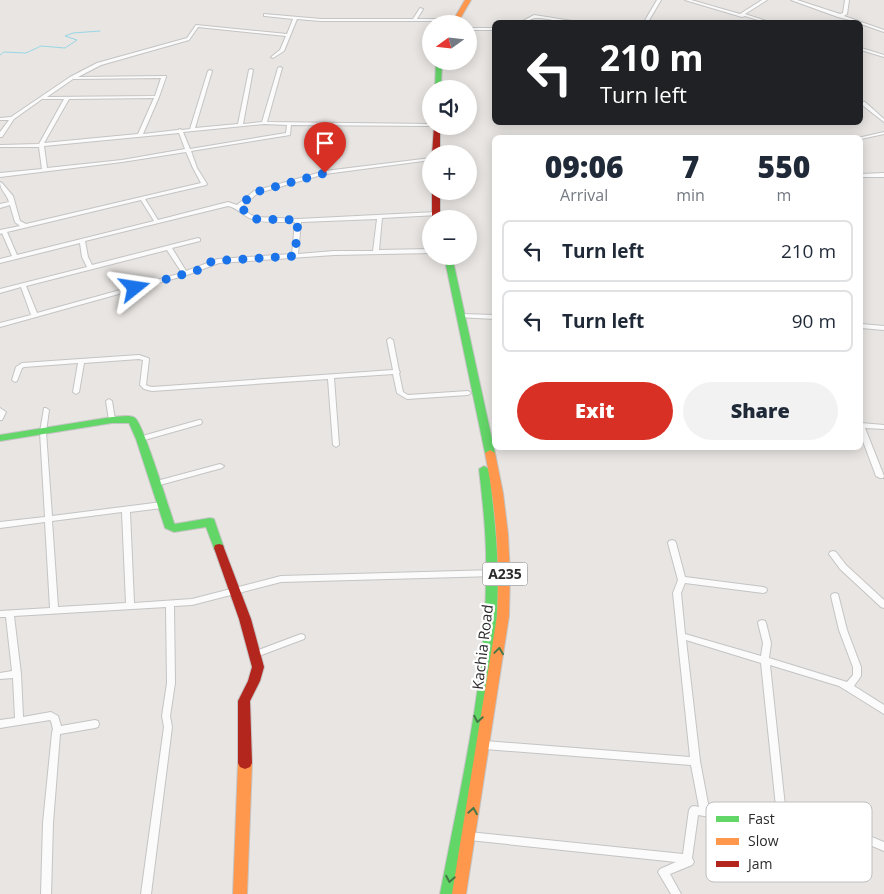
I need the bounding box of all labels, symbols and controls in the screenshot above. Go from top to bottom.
north arrow [422,15,478,70]
map controls [422,15,477,265]
text: 210 m [600,34,704,81]
icon: left [517,40,582,105]
text: Turn left [600,79,687,109]
button: sound [422,80,477,135]
pin [304,122,346,173]
icon: arrive [311,129,339,157]
button: + [422,145,477,200]
text: 09:06 [545,146,624,187]
text: 7 [682,146,699,187]
text: 550 [758,146,810,187]
text: Arrival [560,184,608,206]
text: min [676,184,705,206]
text: m [777,184,791,206]
button: − [422,210,477,265]
icon: left [519,237,547,265]
text: Turn left [562,238,644,264]
text: 210 m [781,238,836,264]
position arrow [108,261,160,313]
icon: left [519,307,547,335]
text: Turn left [562,308,644,334]
text: 90 m [792,308,836,334]
button: Exit [517,382,673,440]
button: Share [683,382,838,440]
road number: A235 [482,562,528,586]
street label: Kachia Road [467,603,497,691]
one-way arrow [493,647,504,655]
one-way arrow [473,714,483,723]
legend [706,802,872,882]
one-way arrow [467,807,478,815]
text: Fast [748,809,775,828]
text: Slow [748,831,779,850]
text: Jam [746,854,773,873]
one-way arrow [446,874,456,883]

